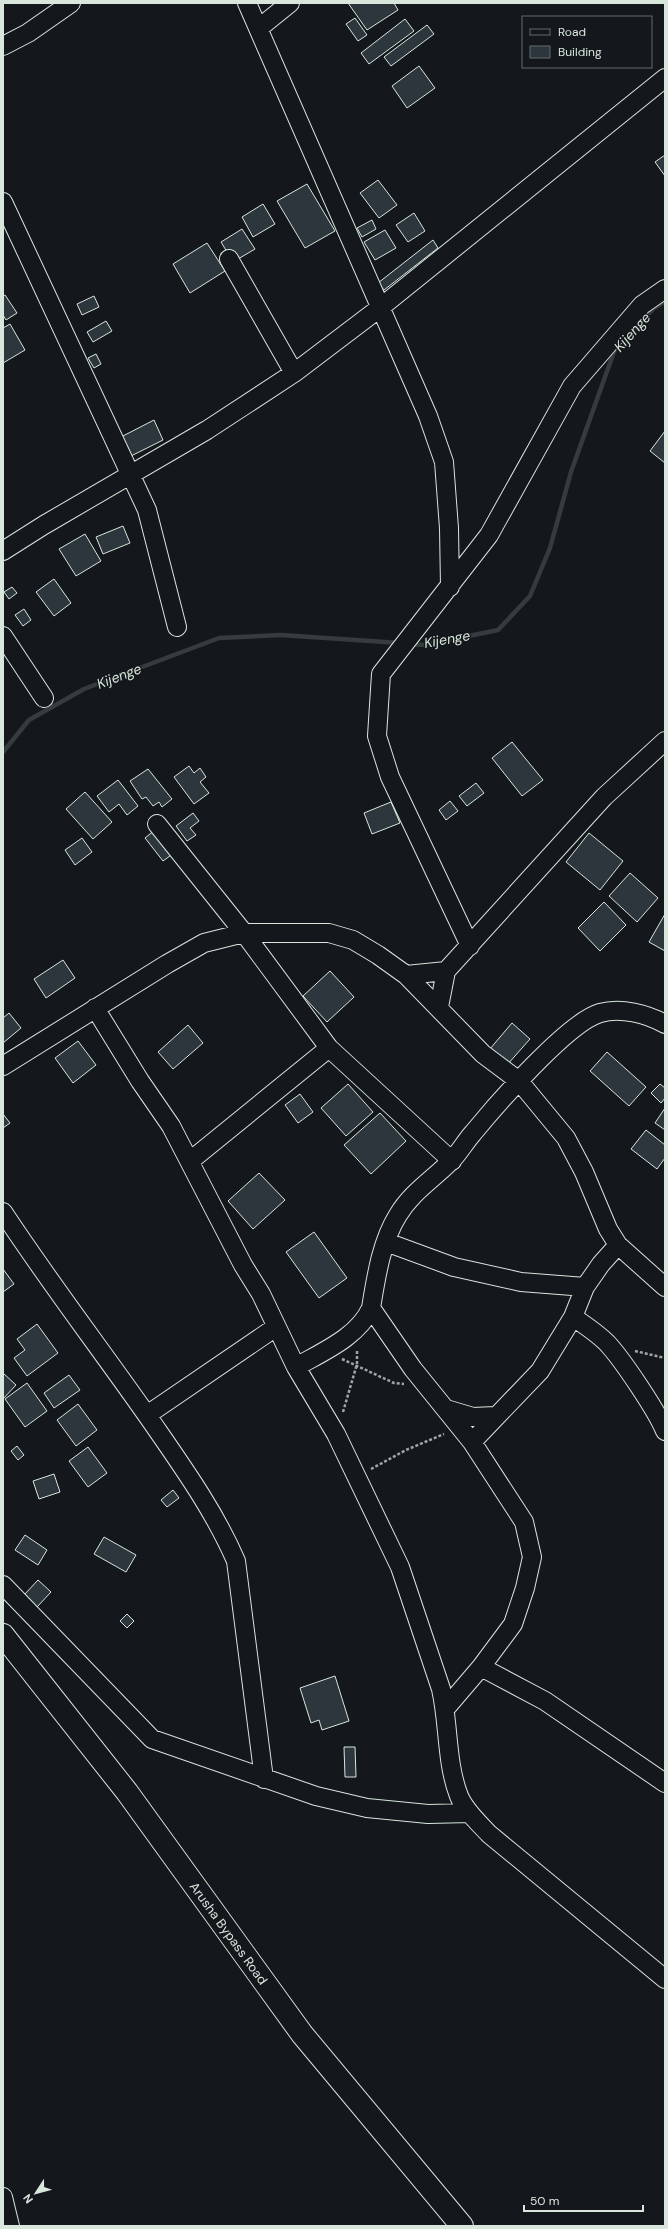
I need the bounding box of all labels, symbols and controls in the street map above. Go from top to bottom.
legend [522,16,652,68]
text: Road [558,24,586,40]
text: Building [558,44,602,60]
water label: Kijenge [610,309,654,355]
water label: Kijenge [423,626,472,652]
water label: Kijenge [94,659,144,693]
street label: Arusha Bypass Road [186,1879,271,1988]
north arrow [16,2173,56,2213]
scale bar [524,2187,643,2213]
text: N [20,2192,36,2206]
text: 50 m [530,2193,559,2209]

